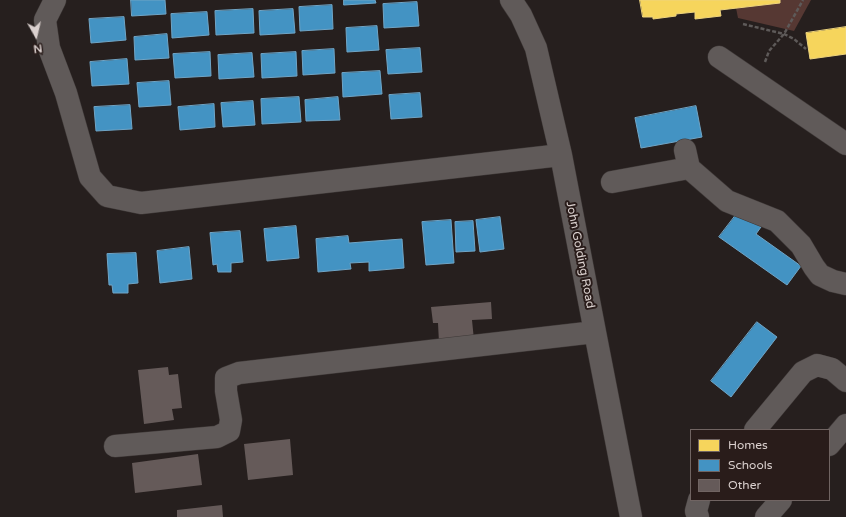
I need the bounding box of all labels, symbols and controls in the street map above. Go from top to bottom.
north arrow [16,16,56,56]
text: N [32,41,43,55]
street label: John Golding Road [563,200,597,310]
legend [690,429,830,501]
text: Homes [728,438,768,452]
text: Schools [728,458,772,472]
text: Other [728,478,761,492]

